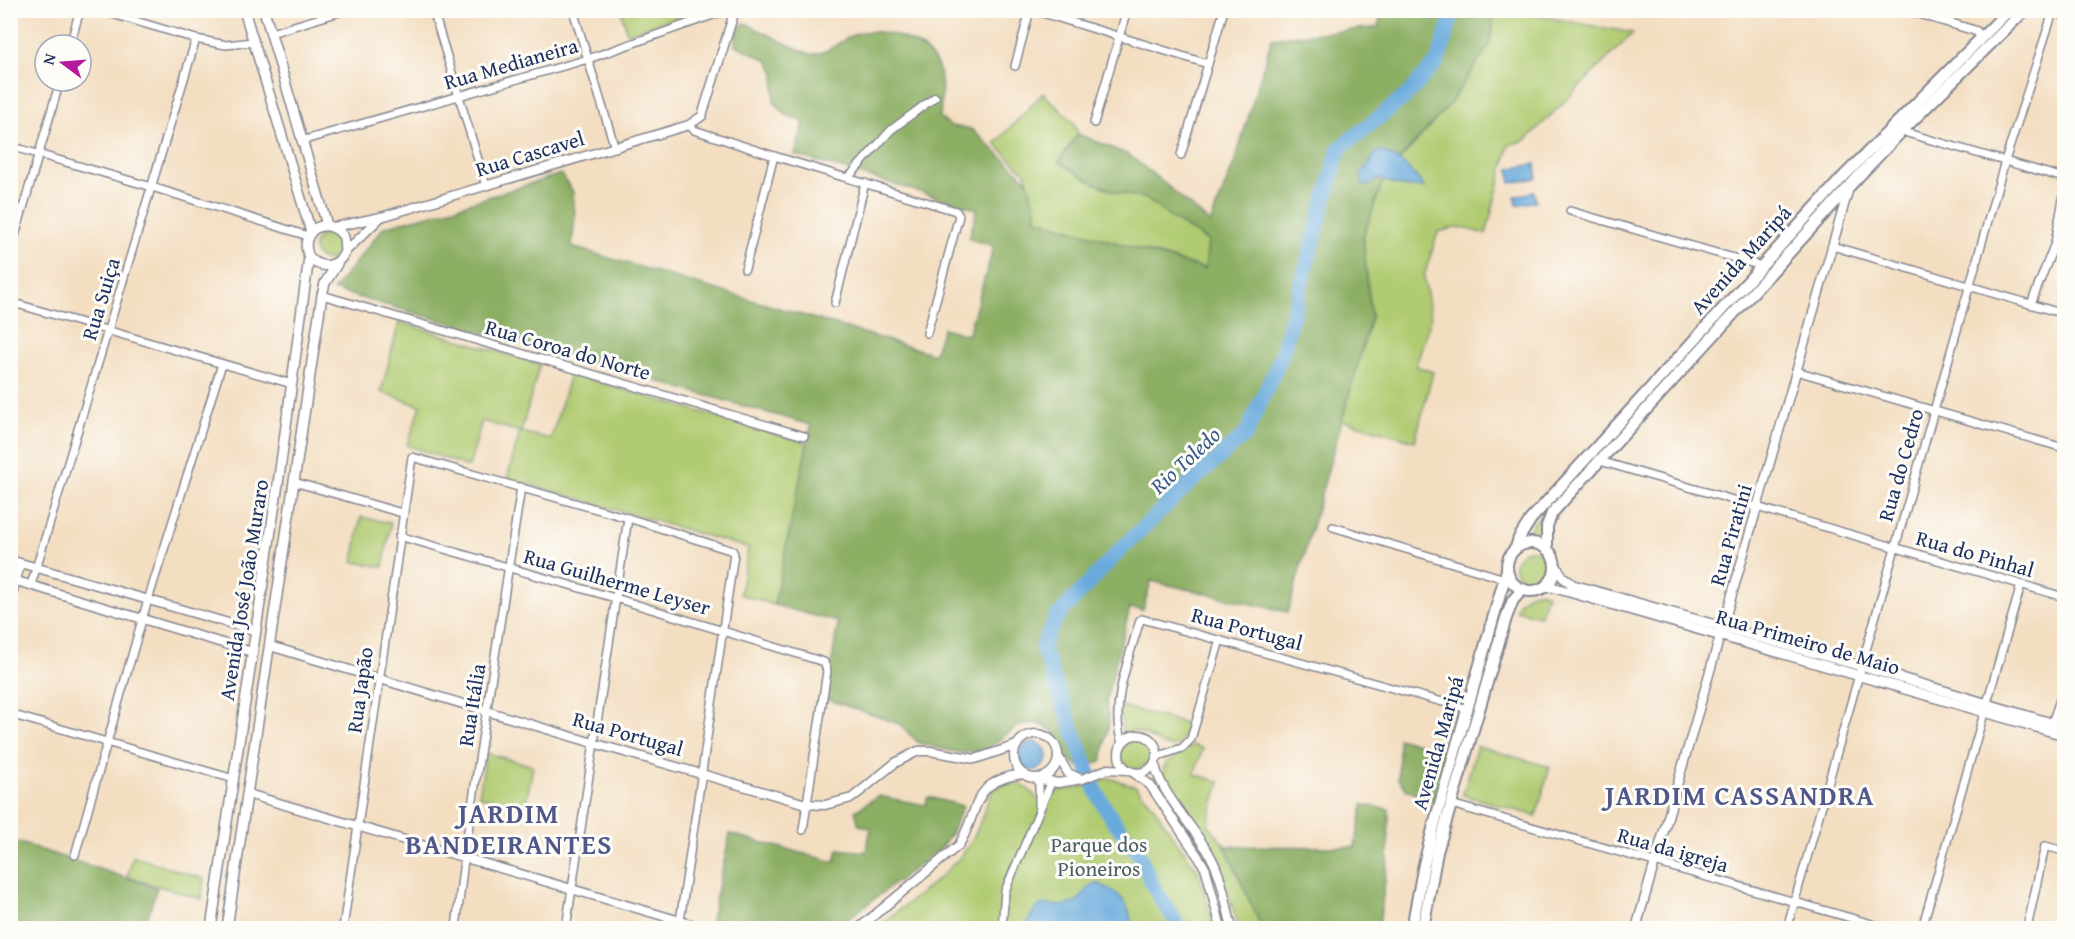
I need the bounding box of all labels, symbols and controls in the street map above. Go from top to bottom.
street label: Rua Medianeira [440,30,582,97]
north arrow [33,33,93,93]
text: N [36,50,62,67]
street label: Rua Cascavel [472,122,588,185]
street label: Avenida Maripá [1683,198,1798,321]
street label: Rua Suiça [73,254,128,344]
street label: Rua Coroa do Norte [482,311,655,388]
street label: Rua do Cedro [1870,405,1931,525]
water label: Rio Toledo [1142,419,1227,502]
street label: Avenida José João Muraro [211,477,276,703]
street label: Rua Piratini [1701,480,1760,589]
street label: Rua do Pinhal [1913,522,2038,585]
street label: Rua Guilherme Leyser [520,540,714,623]
street label: Rua Portugal [1188,599,1306,658]
street label: Rua Primeiro de Maio [1713,600,1904,683]
street label: Rua Japão [338,645,381,735]
street label: Rua Itália [450,661,493,749]
street label: Avenida Maripá [1404,672,1471,813]
street label: Rua Portugal [569,703,687,764]
district label: JARDIM CASSANDRA [1601,775,1875,815]
district label: JARDIM BANDEIRANTES [405,793,613,864]
street label: Rua da igreja [1614,819,1732,880]
park label: Parque dos Pioneiros [1051,829,1147,884]

